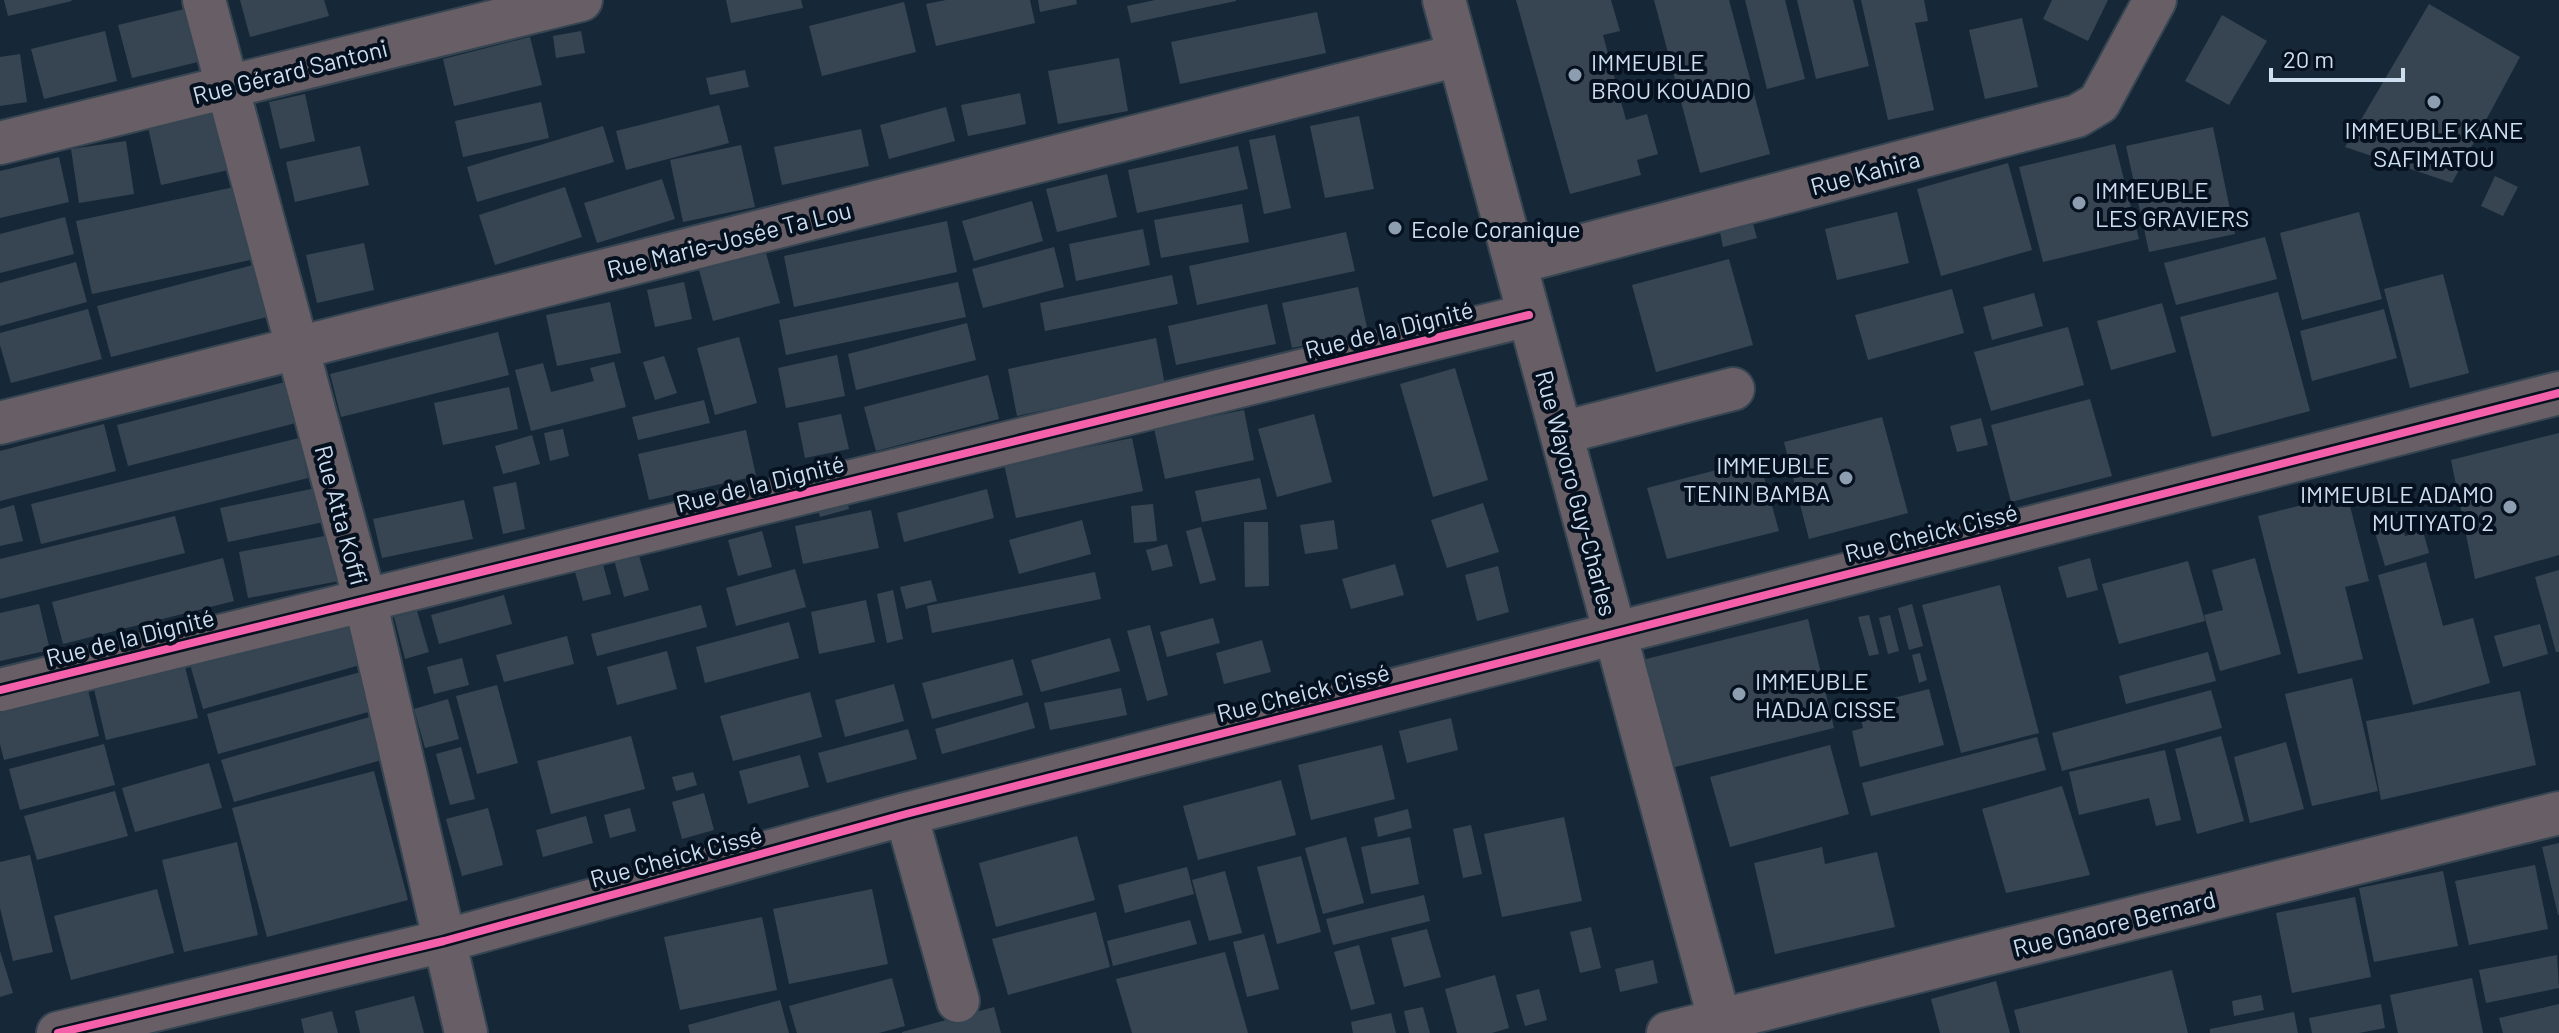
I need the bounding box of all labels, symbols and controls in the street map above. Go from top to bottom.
scale bar [2271,32,2403,82]
street label: Rue Gérard Santoni [190,33,390,109]
text: 20 m [2283,44,2334,73]
place label: IMMEUBLE BROU KOUADIO [1591,47,1751,104]
marker: IMMEUBLE BROU KOUADIO [1566,66,1584,84]
marker: IMMEUBLE KANE SAFIMATOU [2425,93,2443,111]
place label: IMMEUBLE KANE SAFIMATOU [2345,115,2523,172]
street label: Rue Kahira [1807,143,1923,201]
place label: IMMEUBLE LES GRAVIERS [2095,175,2249,232]
marker: IMMEUBLE LES GRAVIERS [2070,194,2088,212]
street label: Rue Marie-Josée Ta Lou [604,195,854,283]
place label: Ecole Coranique [1411,214,1581,243]
marker: Ecole Coranique [1386,219,1404,237]
street label: Rue de la Dignité [1302,294,1476,364]
street label: Rue Wayoro Guy-Charles [1530,367,1624,619]
street label: Rue Atta Koffi [309,442,375,588]
street label: Rue de la Dignité [673,448,847,518]
place label: IMMEUBLE TENIN BAMBA [1683,450,1830,507]
marker: IMMEUBLE TENIN BAMBA [1837,469,1855,487]
place label: IMMEUBLE ADAMO MUTIYATO 2 [2300,479,2494,536]
street label: Rue Cheick Cissé [1842,497,2020,567]
marker: IMMEUBLE ADAMO MUTIYATO 2 [2501,498,2519,516]
street label: Rue de la Dignité [43,602,217,672]
street label: Rue Cheick Cissé [1214,657,1392,727]
place label: IMMEUBLE HADJA CISSE [1755,666,1897,723]
marker: IMMEUBLE HADJA CISSE [1730,685,1748,703]
street label: Rue Cheick Cissé [587,819,765,893]
street label: Rue Gnaore Bernard [2010,884,2218,962]

